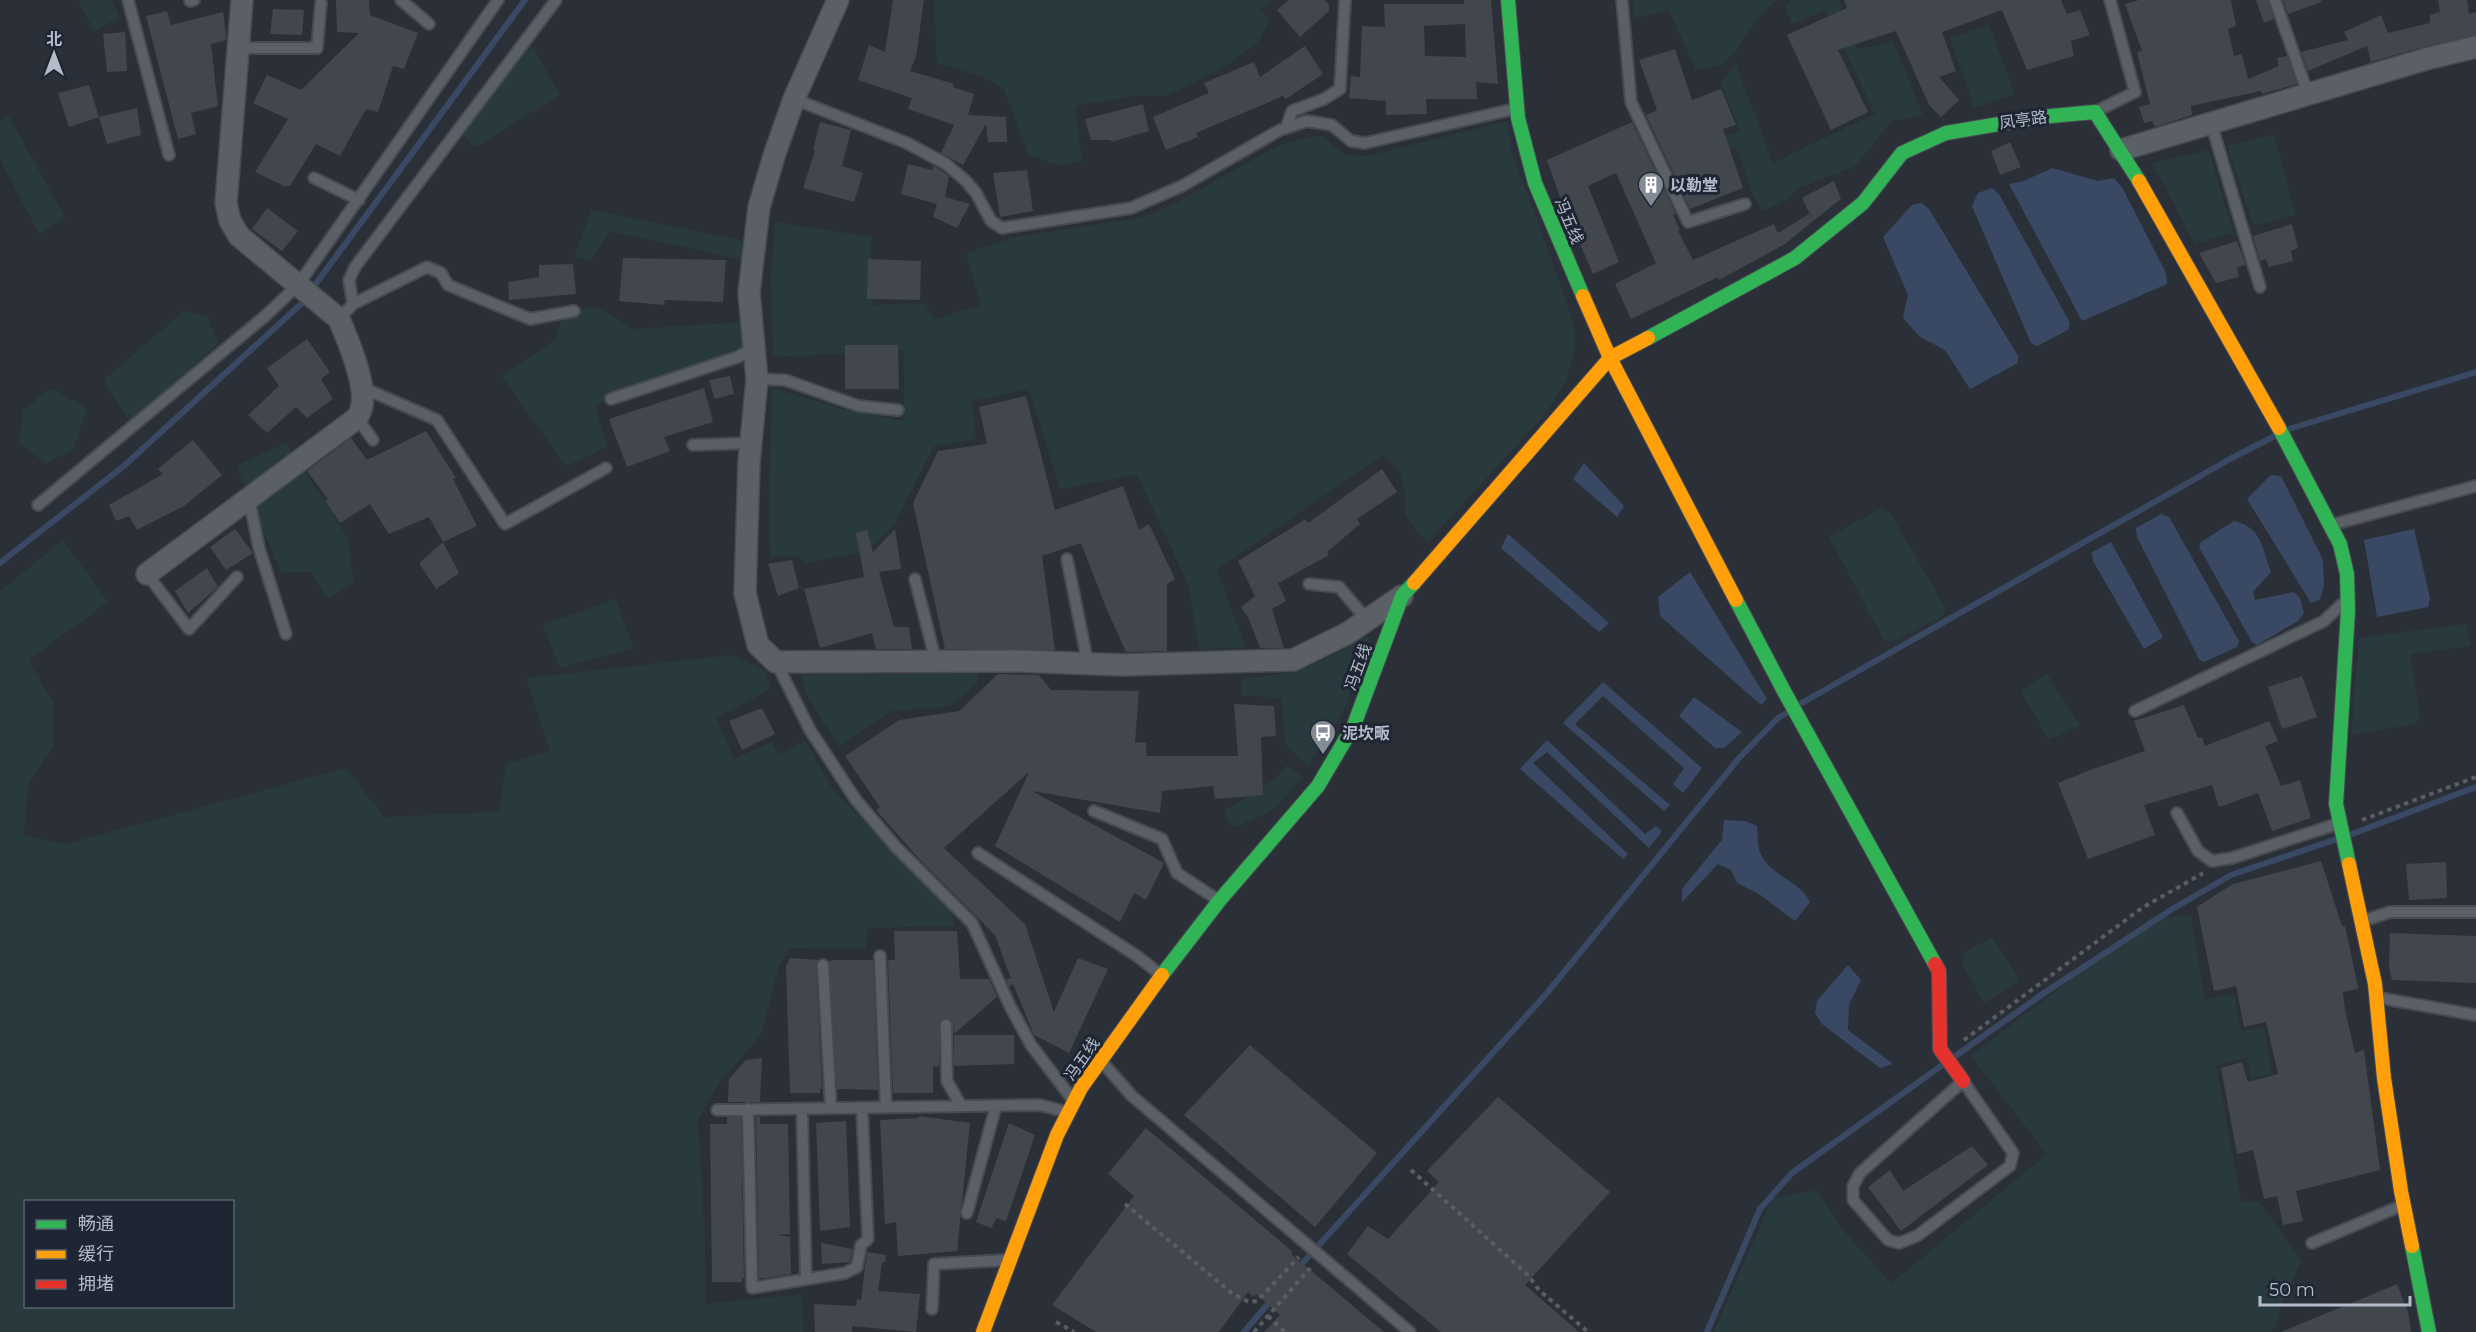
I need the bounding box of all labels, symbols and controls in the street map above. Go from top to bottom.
north arrow [24,24,84,84]
text: 北 [46,30,62,49]
street label: 凤亭路 [1998,107,2048,133]
building icon: 以勒堂 [1636,170,1666,208]
place label: 以勒堂 [1670,176,1718,195]
street label: 冯五线 [1551,195,1587,247]
street label: 冯五线 [1341,641,1375,693]
bus stop icon: 泥坎畈 [1308,718,1338,756]
place label: 泥坎畈 [1342,724,1390,743]
street label: 冯五线 [1060,1034,1104,1084]
legend [24,1200,234,1308]
text: 畅通 [78,1213,114,1235]
text: 缓行 [78,1243,114,1265]
scale bar [2260,1269,2410,1307]
text: 拥堵 [78,1273,114,1295]
text: 50 m [2269,1279,2315,1301]

